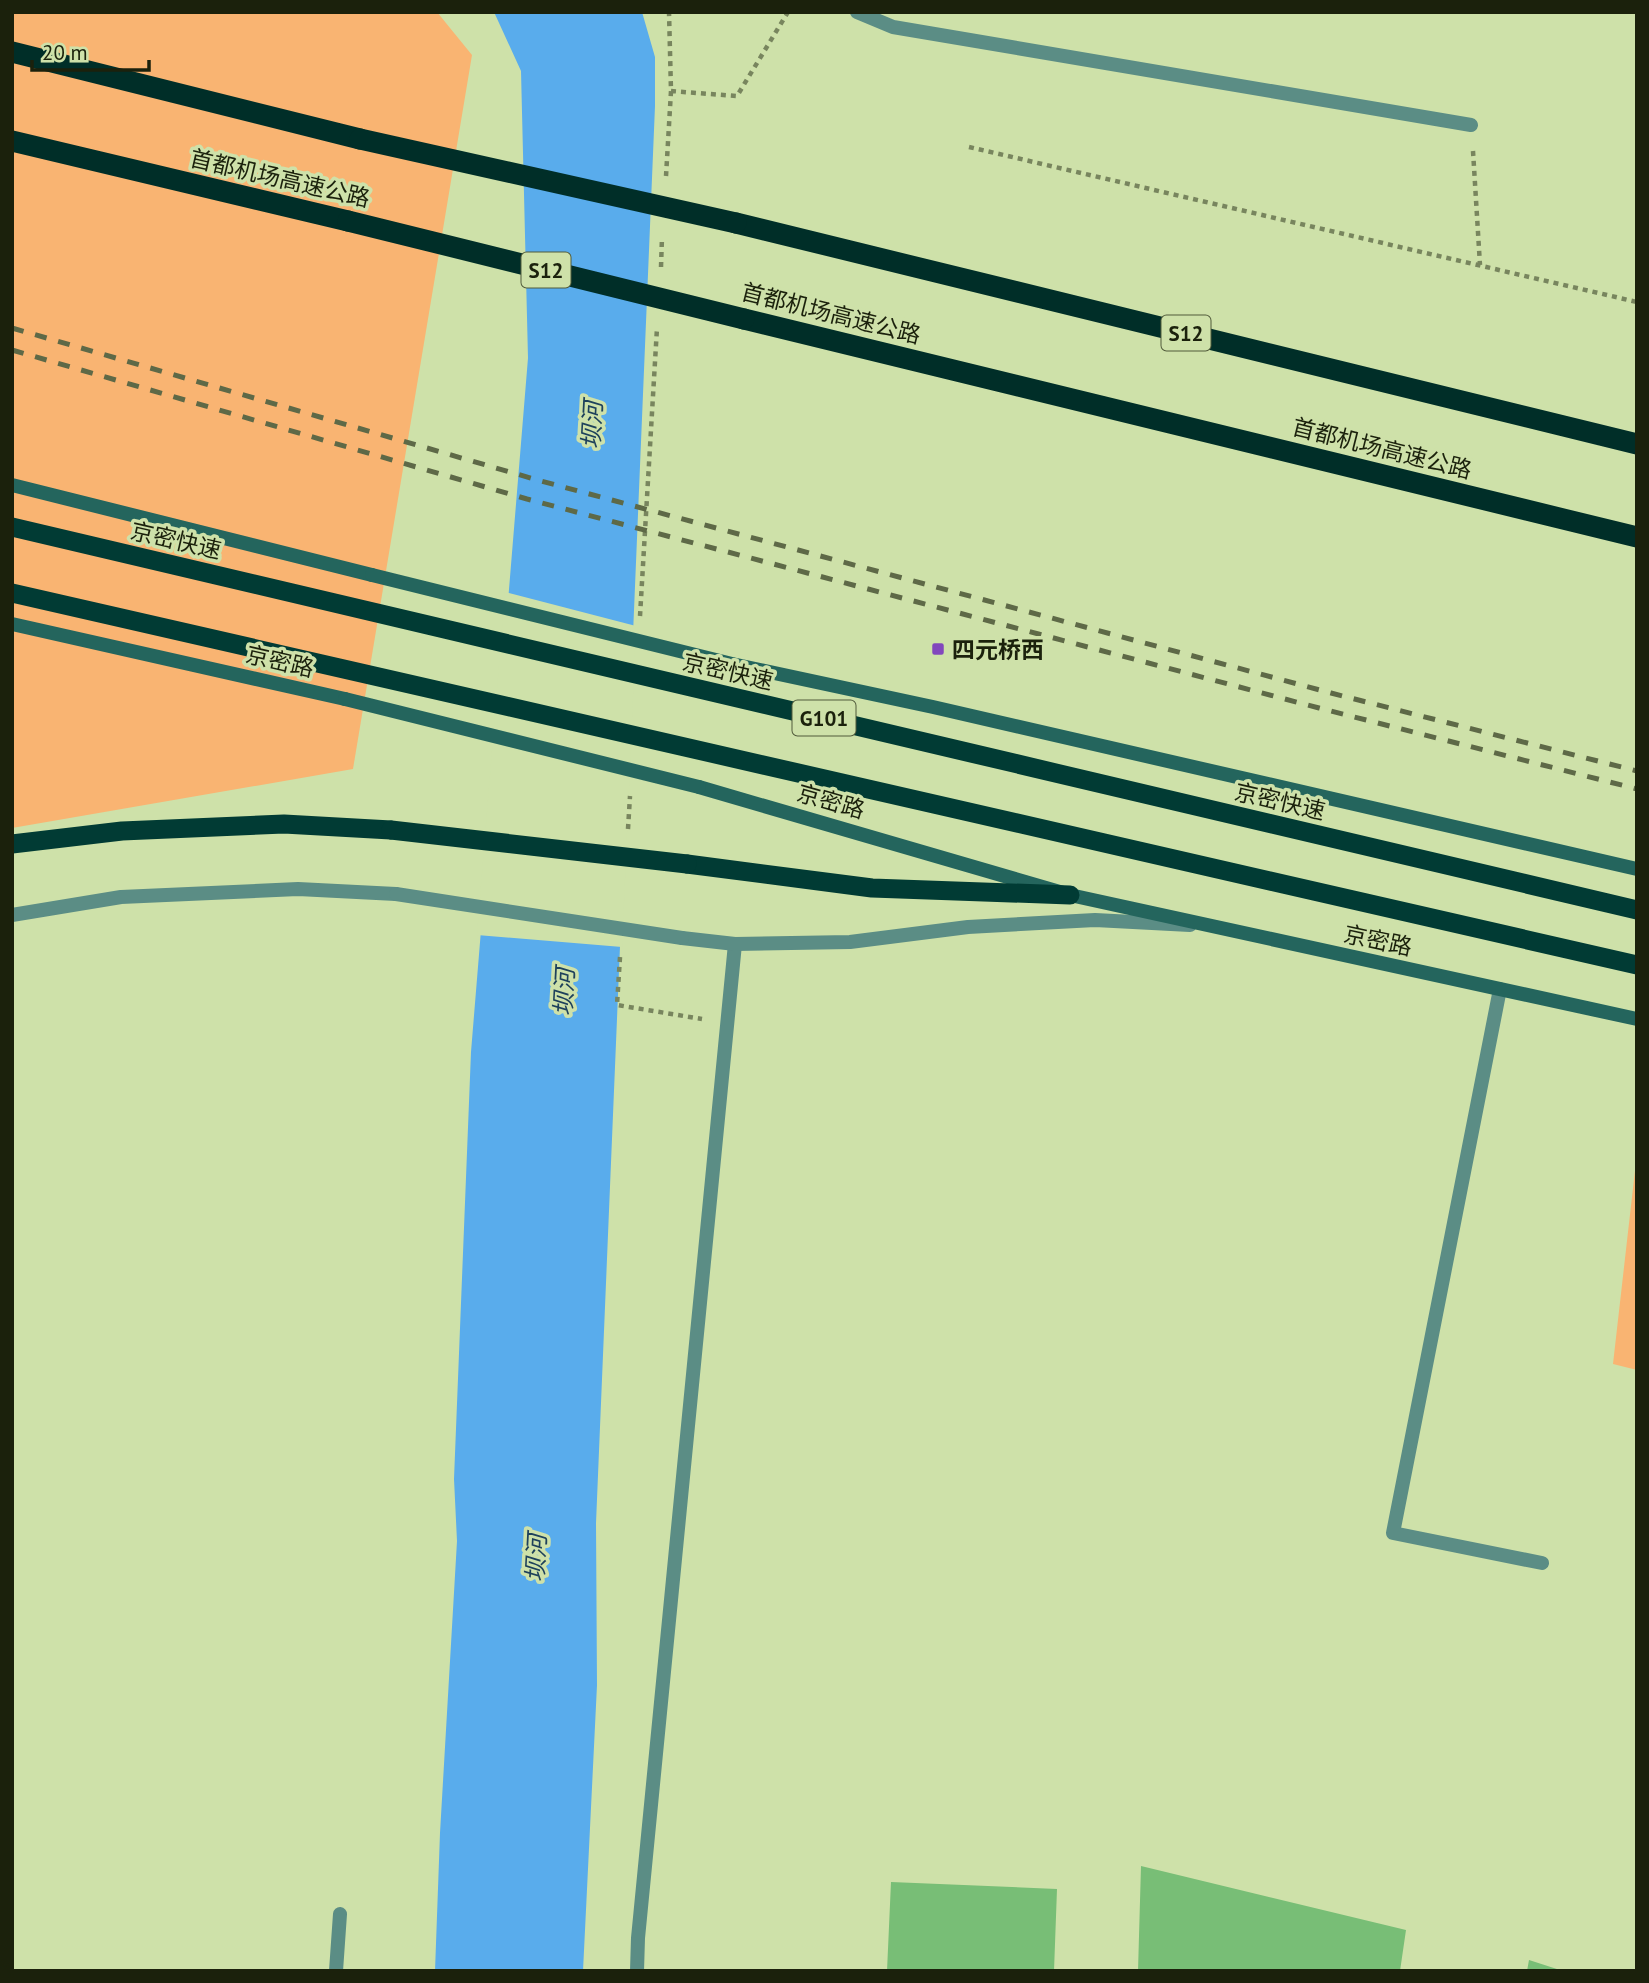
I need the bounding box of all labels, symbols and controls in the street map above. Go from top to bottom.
scale bar [32,28,149,72]
text: 20 m [42,39,88,66]
street label: 首都机场高速公路 [187,143,373,213]
road number: S12 [522,252,570,288]
street label: 首都机场高速公路 [738,277,924,349]
road number: S12 [1162,316,1210,350]
water label: 坝河 [575,396,609,450]
street label: 首都机场高速公路 [1289,412,1475,484]
street label: 京密快速 [128,516,224,564]
place label: 四元桥西 [952,635,1044,664]
street label: 京密路 [243,639,317,683]
marker: 四元桥西 [930,641,946,657]
street label: 京密快速 [680,647,776,695]
road number: G101 [792,700,856,736]
street label: 京密快速 [1232,777,1328,825]
street label: 京密路 [794,778,868,824]
street label: 京密路 [1341,919,1415,961]
water label: 坝河 [547,963,581,1017]
water label: 坝河 [519,1529,553,1583]

